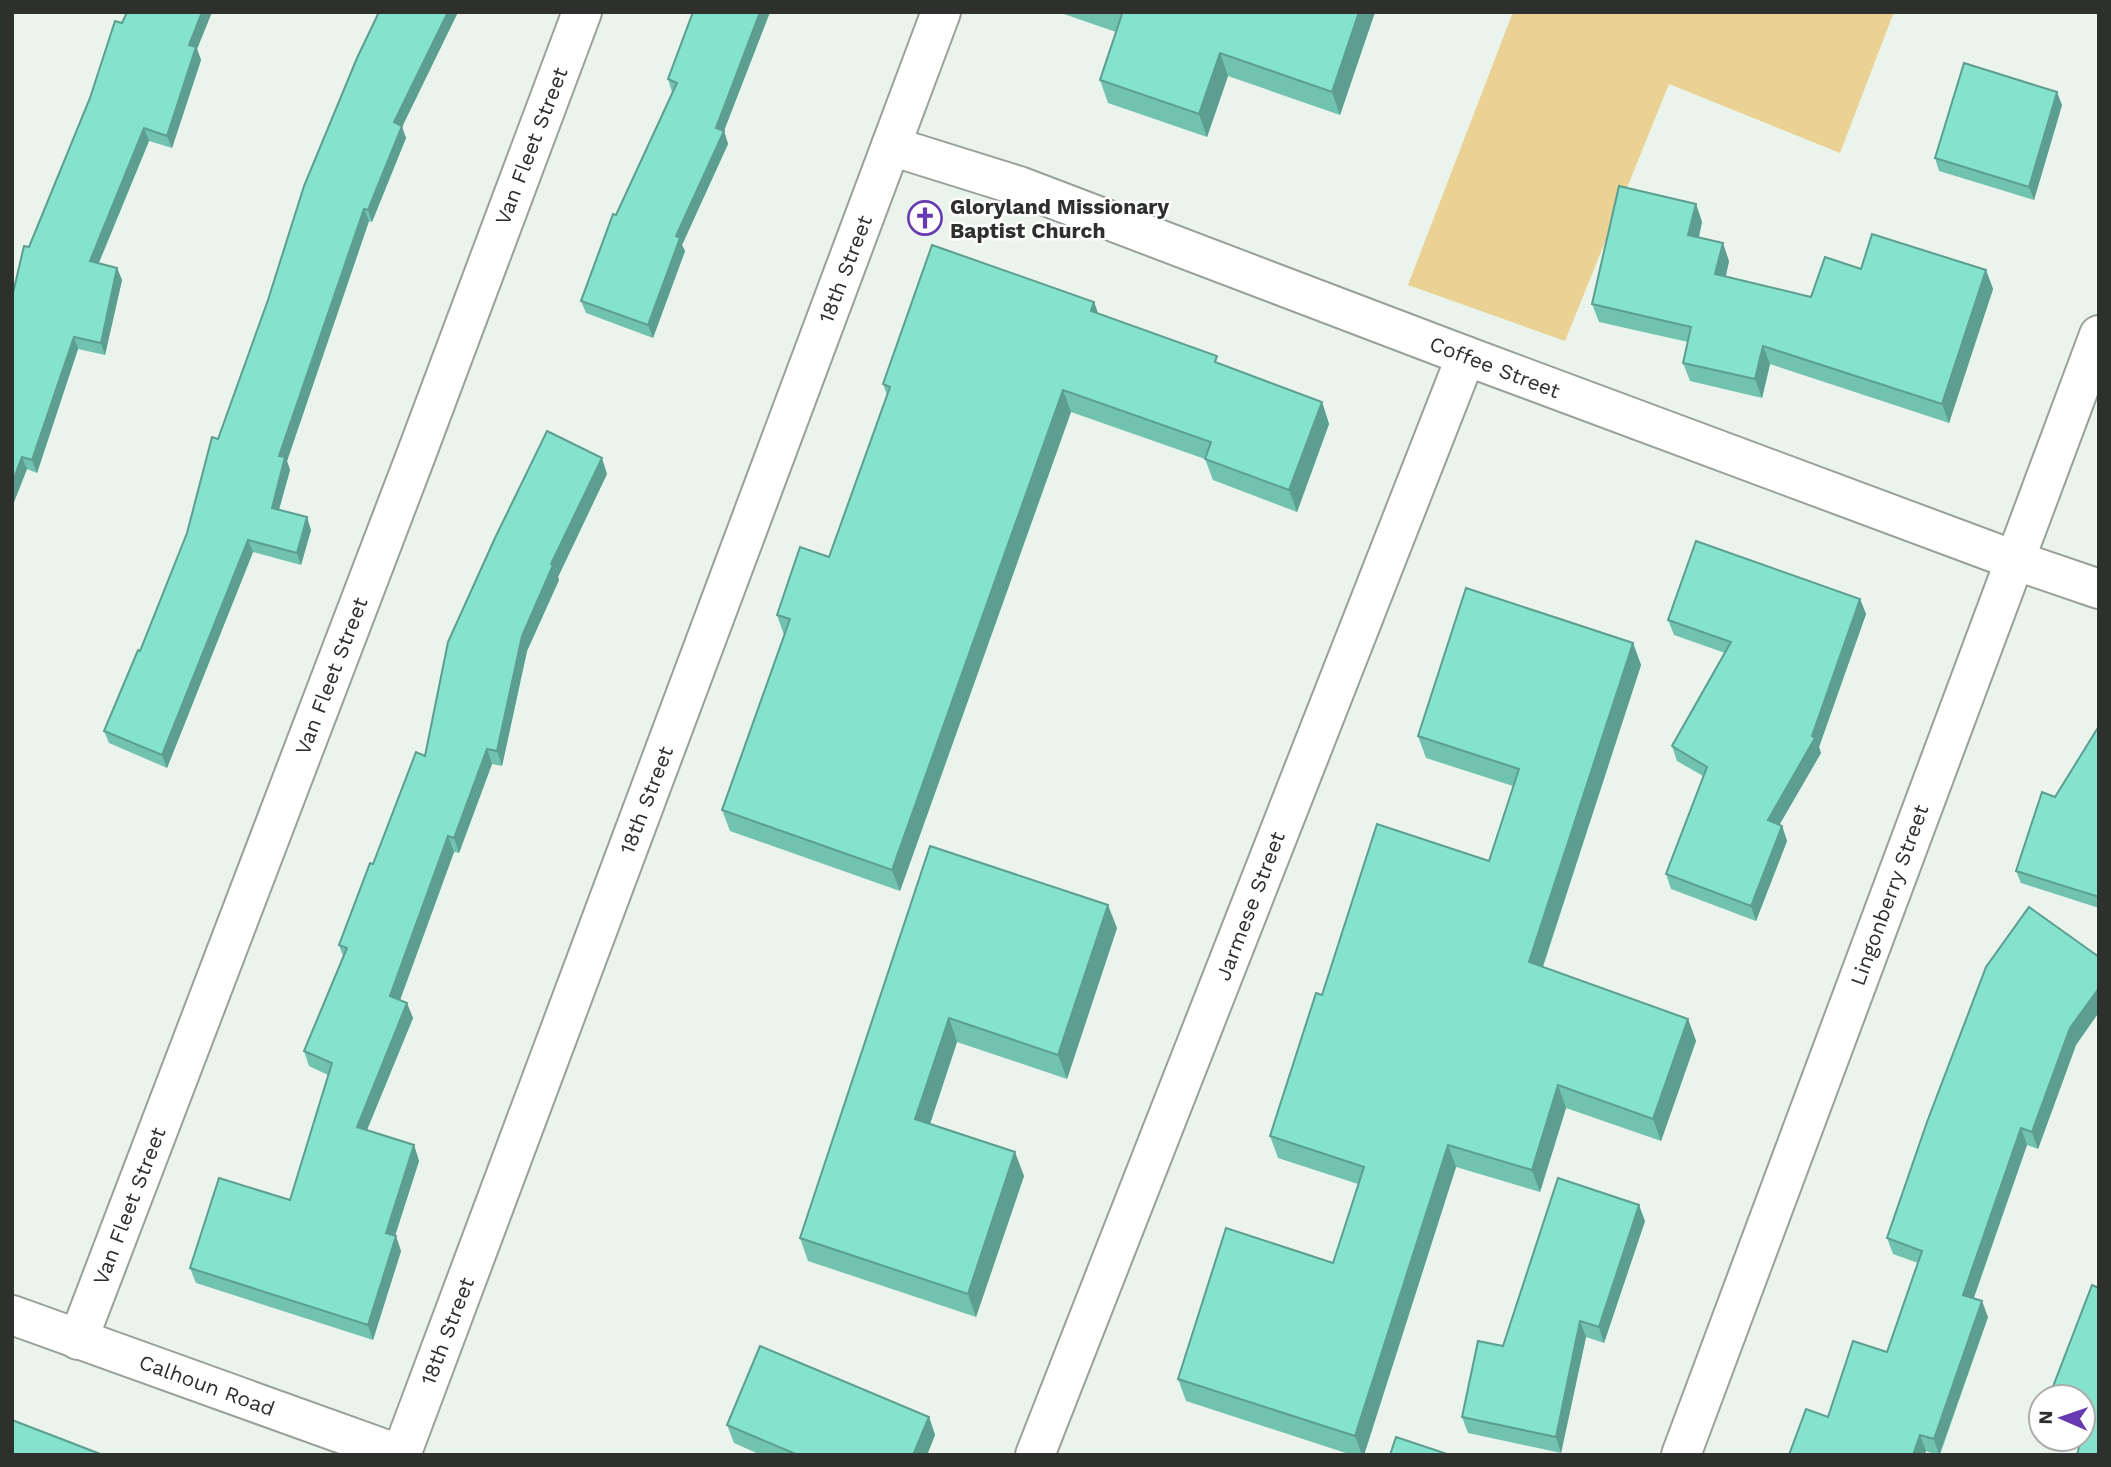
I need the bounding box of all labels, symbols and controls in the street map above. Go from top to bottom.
street label: Van Fleet Street [489,64,573,228]
place label: Gloryland Missionary Baptist Church [950,194,1169,243]
church icon: Gloryland Missionary Baptist Church [906,199,944,237]
street label: 18th Street [813,211,877,326]
street label: Coffee Street [1426,331,1564,403]
street label: Van Fleet Street [289,594,373,758]
street label: 18th Street [614,742,678,857]
street label: Lingonberry Street [1845,801,1933,989]
street label: Jarmese Street [1210,828,1290,984]
street label: Van Fleet Street [87,1124,171,1288]
street label: 18th Street [415,1273,479,1388]
street label: Calhoun Road [136,1349,278,1421]
north arrow [2027,1383,2097,1453]
text: N [2034,1410,2057,1425]

